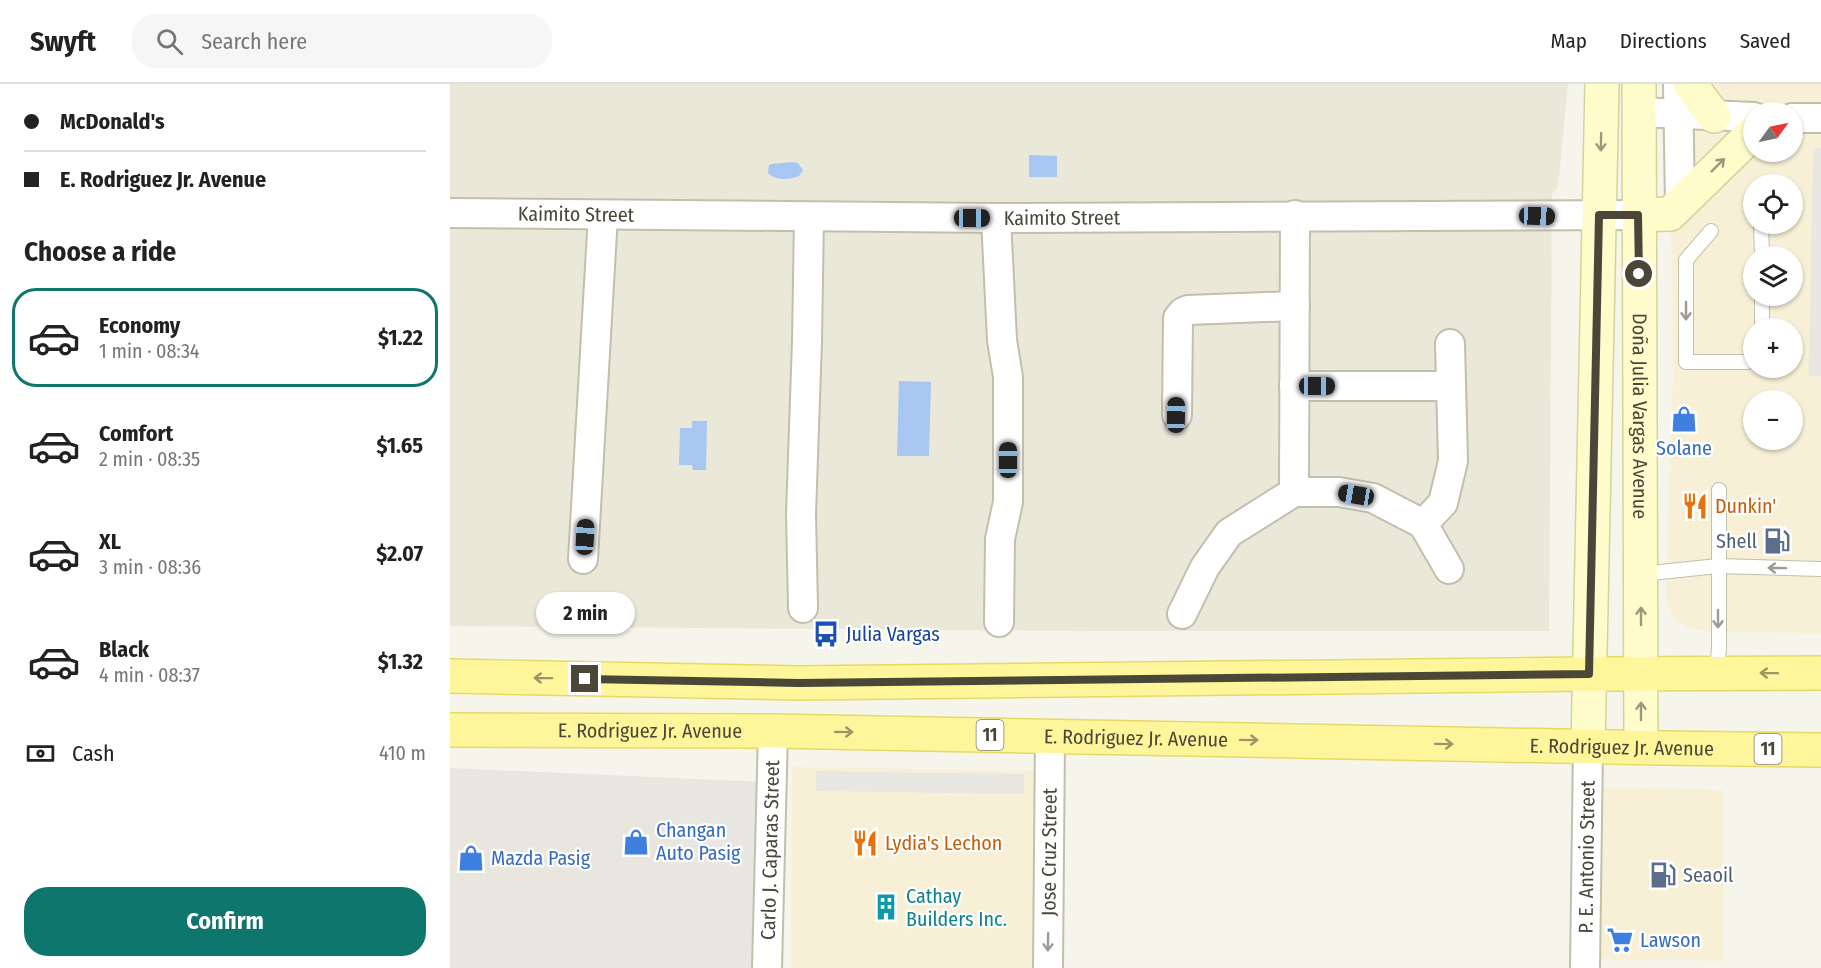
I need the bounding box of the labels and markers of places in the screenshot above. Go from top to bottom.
shop icon: Solane [1669,404,1699,434]
place label: Solane [1656,436,1712,460]
restaurant icon: Dunkin' [1680,491,1710,521]
place label: Dunkin' [1715,494,1776,518]
fuel station icon: Shell [1762,526,1792,556]
place label: Shell [1716,529,1757,553]
bus stop icon: Julia Vargas [811,619,841,649]
place label: Julia Vargas [846,622,940,646]
place label: Changan Auto Pasig [656,818,741,865]
shop icon: Changan Auto Pasig [621,827,651,857]
restaurant icon: Lydia's Lechon [850,828,880,858]
place label: Lydia's Lechon [885,831,1002,855]
shop icon: Mazda Pasig [456,843,486,873]
place label: Mazda Pasig [491,846,591,870]
fuel station icon: Seaoil [1648,860,1678,890]
place label: Seaoil [1683,863,1733,887]
place label: Cathay Builders Inc. [906,884,1007,931]
building icon: Cathay Builders Inc. [871,892,901,922]
supermarket icon: Lawson [1605,925,1635,955]
place label: Lawson [1640,928,1701,952]

